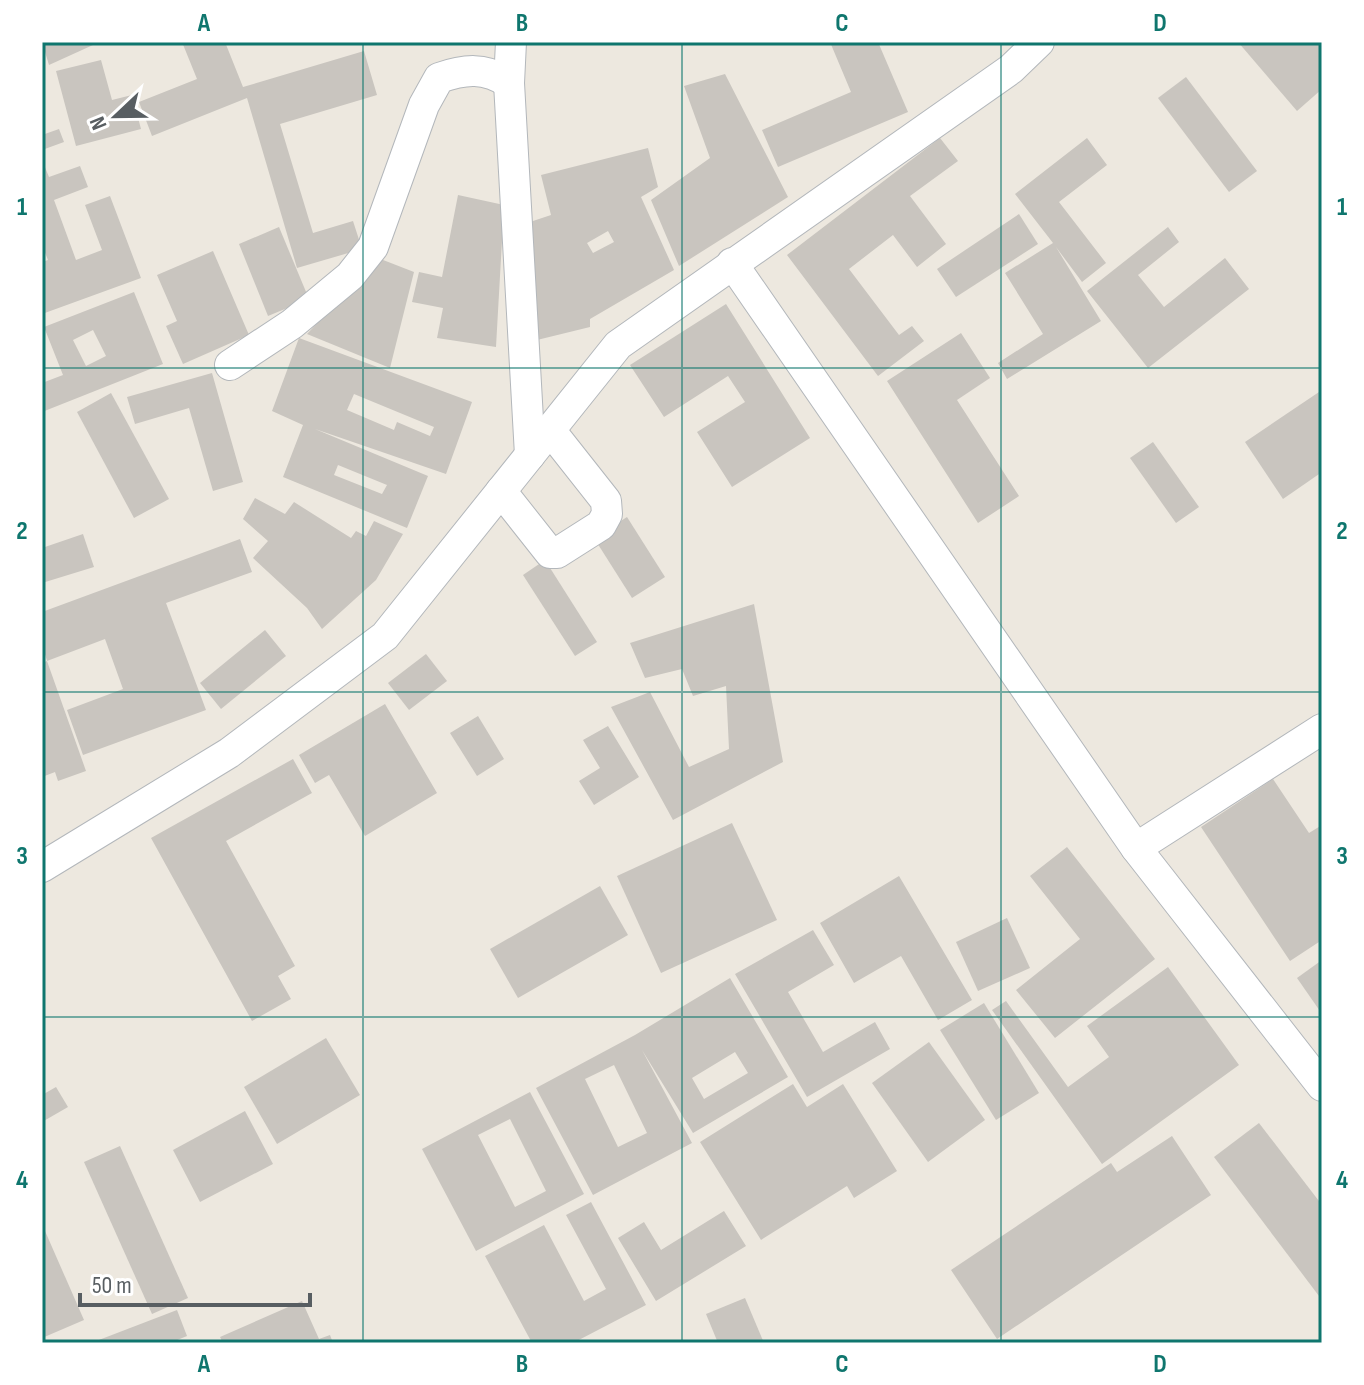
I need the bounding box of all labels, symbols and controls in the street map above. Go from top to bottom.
text: A [197,8,211,39]
text: B [516,8,528,39]
text: C [835,8,849,39]
text: D [1153,8,1167,39]
north arrow [76,76,156,156]
text: N [84,112,114,133]
text: 1 [17,192,27,223]
text: 1 [1337,192,1347,223]
text: 2 [16,516,28,547]
text: 2 [1336,516,1348,547]
text: 3 [16,841,28,872]
text: 3 [1336,841,1348,872]
text: 4 [16,1165,28,1196]
text: 4 [1336,1165,1348,1196]
scale bar [80,1257,310,1307]
text: 50 m [92,1271,132,1300]
text: A [197,1349,211,1380]
text: B [516,1349,528,1380]
text: C [835,1349,849,1380]
text: D [1153,1349,1167,1380]

